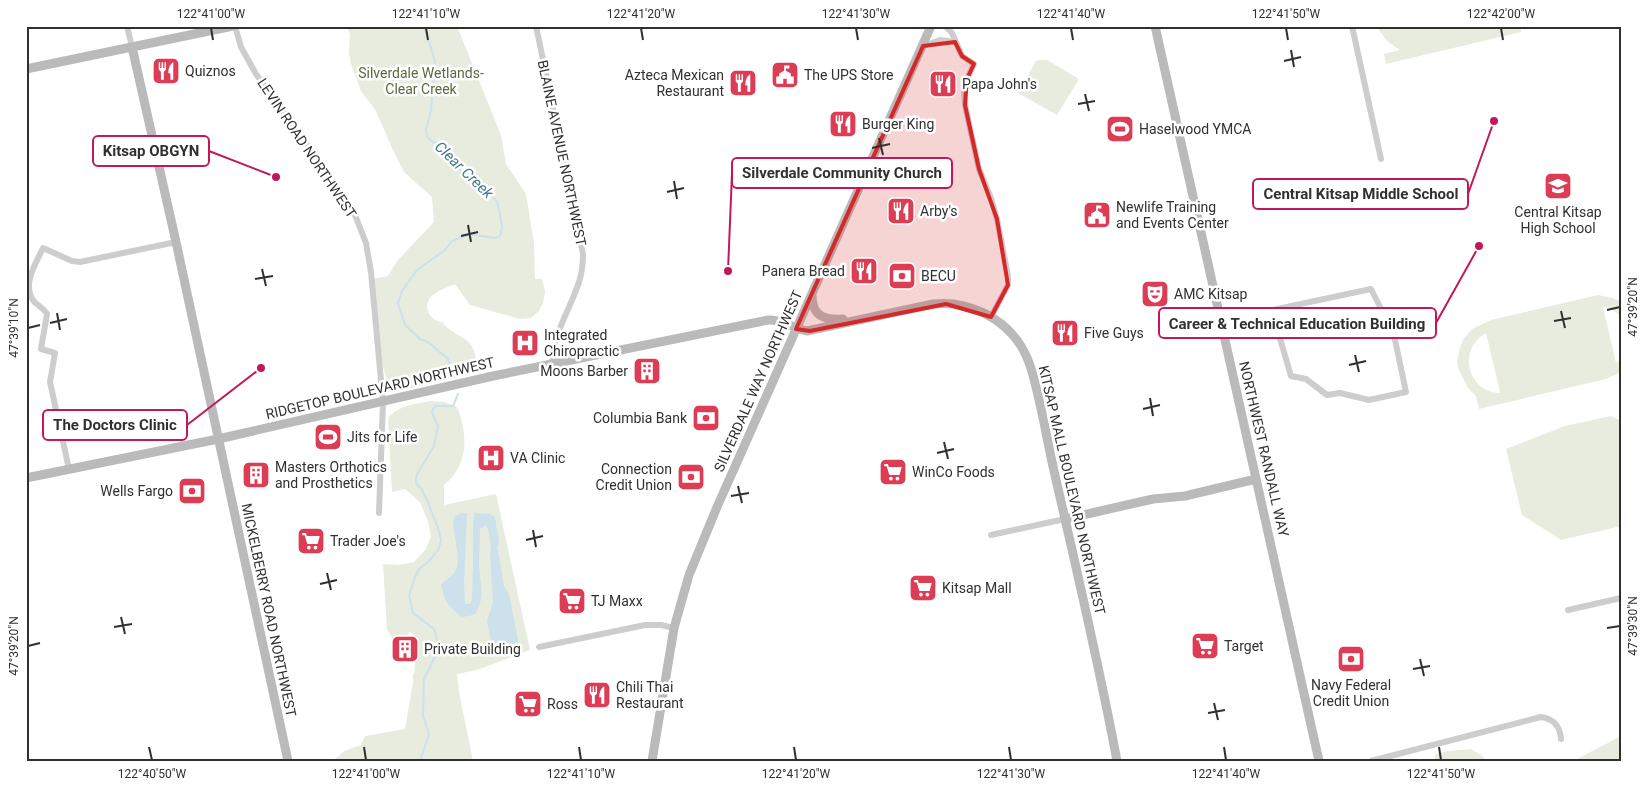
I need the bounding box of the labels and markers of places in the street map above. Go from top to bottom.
restaurant icon: Quiznos [151,56,181,86]
public building icon: The UPS Store [770,60,800,90]
place label: Quiznos [185,63,236,79]
place label: Azteca Mexican Restaurant [625,67,724,99]
place label: The UPS Store [804,67,893,83]
restaurant icon: Azteca Mexican Restaurant [728,68,758,98]
restaurant icon: Papa John's [928,69,958,99]
place label: Papa John's [962,76,1037,92]
restaurant icon: Burger King [828,109,858,139]
sports icon: Haselwood YMCA [1105,114,1135,144]
place label: Burger King [862,116,934,132]
place label: Haselwood YMCA [1139,121,1251,137]
callout: Kitsap OBGYN [93,136,209,166]
callout: Silverdale Community Church [732,158,952,188]
school or university icon: Central Kitsap High School [1543,171,1573,201]
callout: Central Kitsap Middle School [1253,179,1468,209]
restaurant icon: Arby's [886,196,916,226]
place label: Newlife Training and Events Center [1116,199,1229,231]
public building icon: Newlife Training and Events Center [1082,200,1112,230]
place label: Arby's [920,203,958,219]
place label: Central Kitsap High School [1514,204,1602,236]
restaurant icon: Panera Bread [849,256,879,286]
bank icon: BECU [887,261,917,291]
place label: Panera Bread [762,263,845,279]
place label: BECU [921,268,956,284]
theatre icon: AMC Kitsap [1140,279,1170,309]
place label: AMC Kitsap [1174,286,1248,302]
callout: Career & Technical Education Building [1159,308,1436,338]
restaurant icon: Five Guys [1050,318,1080,348]
place label: Five Guys [1084,325,1144,341]
place label: Integrated Chiropractic [544,327,619,359]
hospital icon: Integrated Chiropractic [510,328,540,358]
building icon: Moons Barber [632,356,662,386]
place label: Moons Barber [540,363,628,379]
bank icon: Columbia Bank [691,403,721,433]
callout: The Doctors Clinic [43,410,187,440]
place label: Columbia Bank [593,410,688,426]
sports icon: Jits for Life [313,422,343,452]
place label: Jits for Life [347,429,418,445]
hospital icon: VA Clinic [476,443,506,473]
place label: VA Clinic [510,450,565,466]
supermarket icon: WinCo Foods [878,457,908,487]
place label: Masters Orthotics and Prosthetics [275,459,387,491]
building icon: Masters Orthotics and Prosthetics [241,460,271,490]
place label: Connection Credit Union [596,461,672,493]
bank icon: Connection Credit Union [676,462,706,492]
place label: WinCo Foods [912,464,995,480]
bank icon: Wells Fargo [177,476,207,506]
place label: Wells Fargo [100,483,173,499]
supermarket icon: Trader Joe's [296,526,326,556]
place label: Trader Joe's [330,533,406,549]
supermarket icon: Kitsap Mall [908,573,938,603]
place label: Kitsap Mall [942,580,1012,596]
supermarket icon: TJ Maxx [557,586,587,616]
place label: TJ Maxx [591,593,643,609]
supermarket icon: Target [1190,631,1220,661]
building icon: Private Building [390,634,420,664]
place label: Target [1224,638,1264,654]
place label: Private Building [424,641,521,657]
bank icon: Navy Federal Credit Union [1336,644,1366,674]
place label: Navy Federal Credit Union [1311,677,1391,709]
place label: Chili Thai Restaurant [616,679,684,711]
restaurant icon: Chili Thai Restaurant [582,680,612,710]
supermarket icon: Ross [513,689,543,719]
place label: Ross [547,696,578,712]

